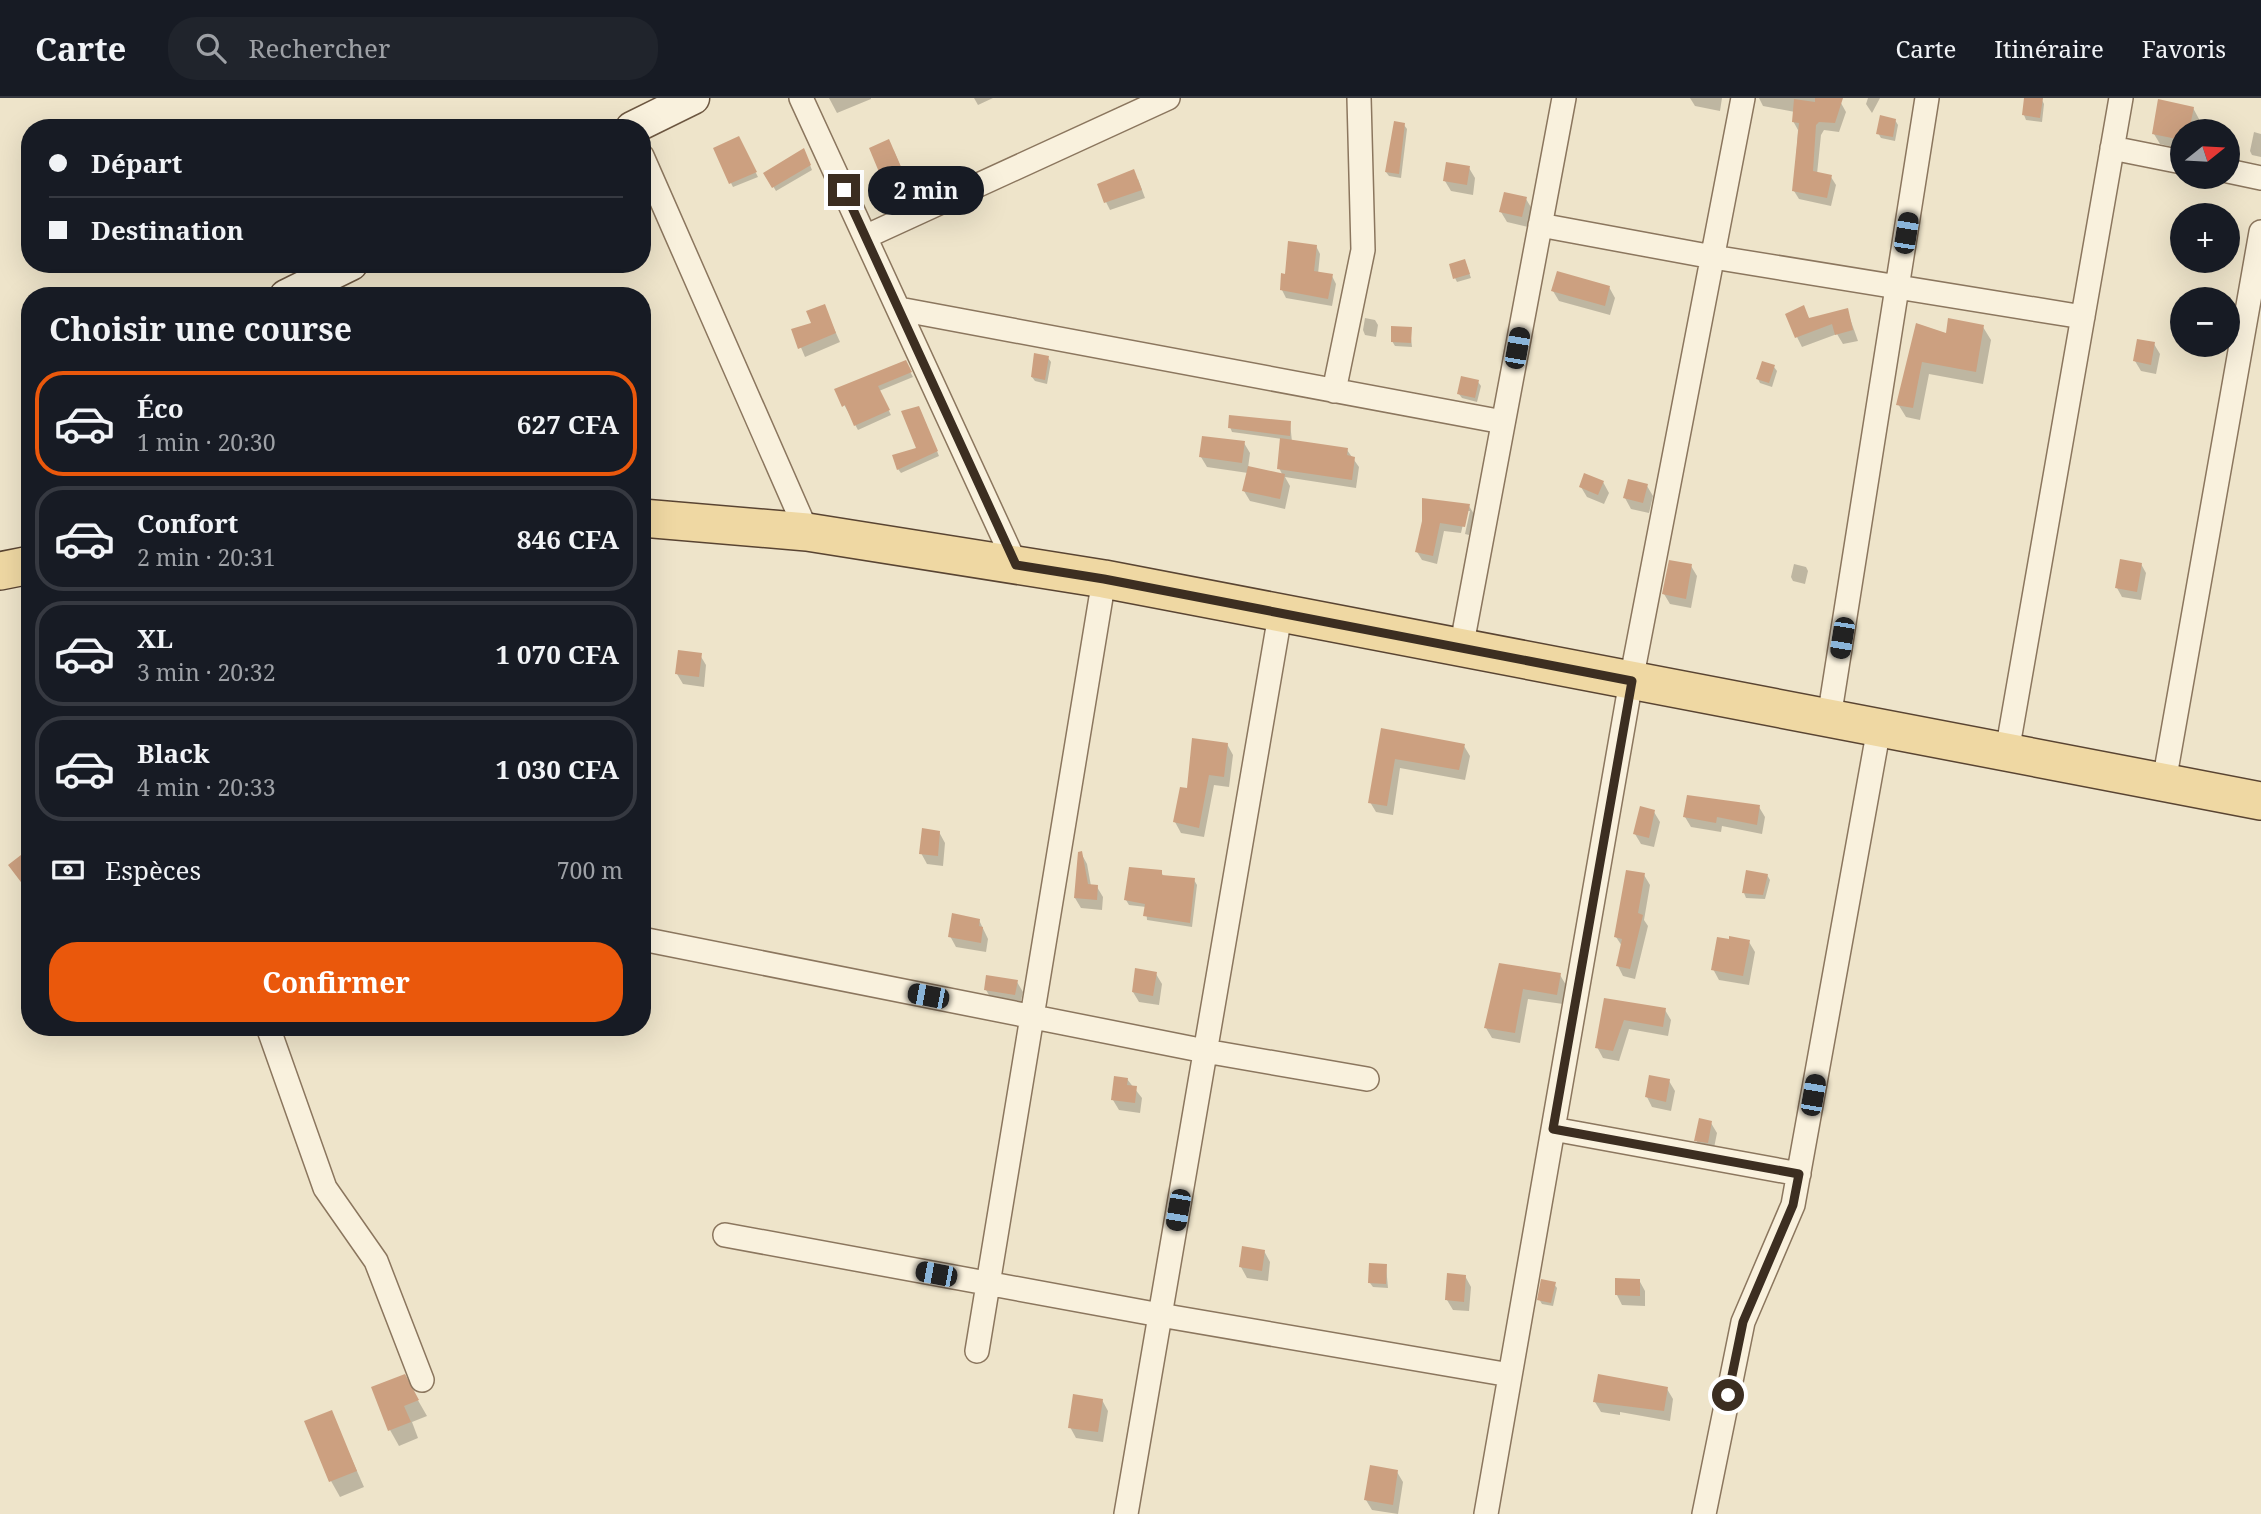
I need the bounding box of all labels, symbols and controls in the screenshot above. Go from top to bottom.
search box [168,17,658,80]
text: Carte [35,26,126,71]
icon: search [192,29,230,67]
text: Rechercher [248,30,390,66]
text: Carte [1895,32,1956,65]
text: Itinéraire [1994,32,2104,65]
text: Favoris [2142,32,2226,65]
north arrow [2170,119,2240,189]
map controls [2170,119,2240,357]
text: Départ [91,145,182,181]
callout: 2 min [868,166,984,214]
route end [828,174,860,206]
text: 2 min [893,174,959,206]
button: + [2170,203,2240,273]
car [1893,211,1920,255]
text: Destination [91,212,244,248]
button: − [2170,287,2240,357]
text: Choisir une course [49,307,352,350]
car [1504,325,1531,371]
text: Éco [137,390,184,426]
icon: car [53,392,116,455]
text: 627 CFA [517,406,619,442]
text: 1 min · 20:30 [137,426,275,458]
text: Confort [137,505,238,541]
icon: car [53,507,116,570]
text: 846 CFA [517,521,619,557]
text: 2 min · 20:31 [137,541,275,573]
car [1829,616,1856,660]
text: XL [137,620,173,656]
icon: car [53,622,116,685]
text: 1 070 CFA [495,636,619,672]
text: 3 min · 20:32 [137,656,275,688]
text: Black [137,735,210,771]
icon: car [53,737,116,800]
text: 1 030 CFA [495,751,619,787]
text: 4 min · 20:33 [137,771,275,803]
icon: cash [49,851,87,889]
text: Espèces [105,852,201,888]
text: 700 m [557,854,623,886]
button: Confirmer [49,942,623,1022]
car [906,982,951,1010]
car [1800,1072,1827,1118]
car [1165,1187,1192,1233]
car [914,1260,959,1288]
route start [1712,1379,1744,1411]

